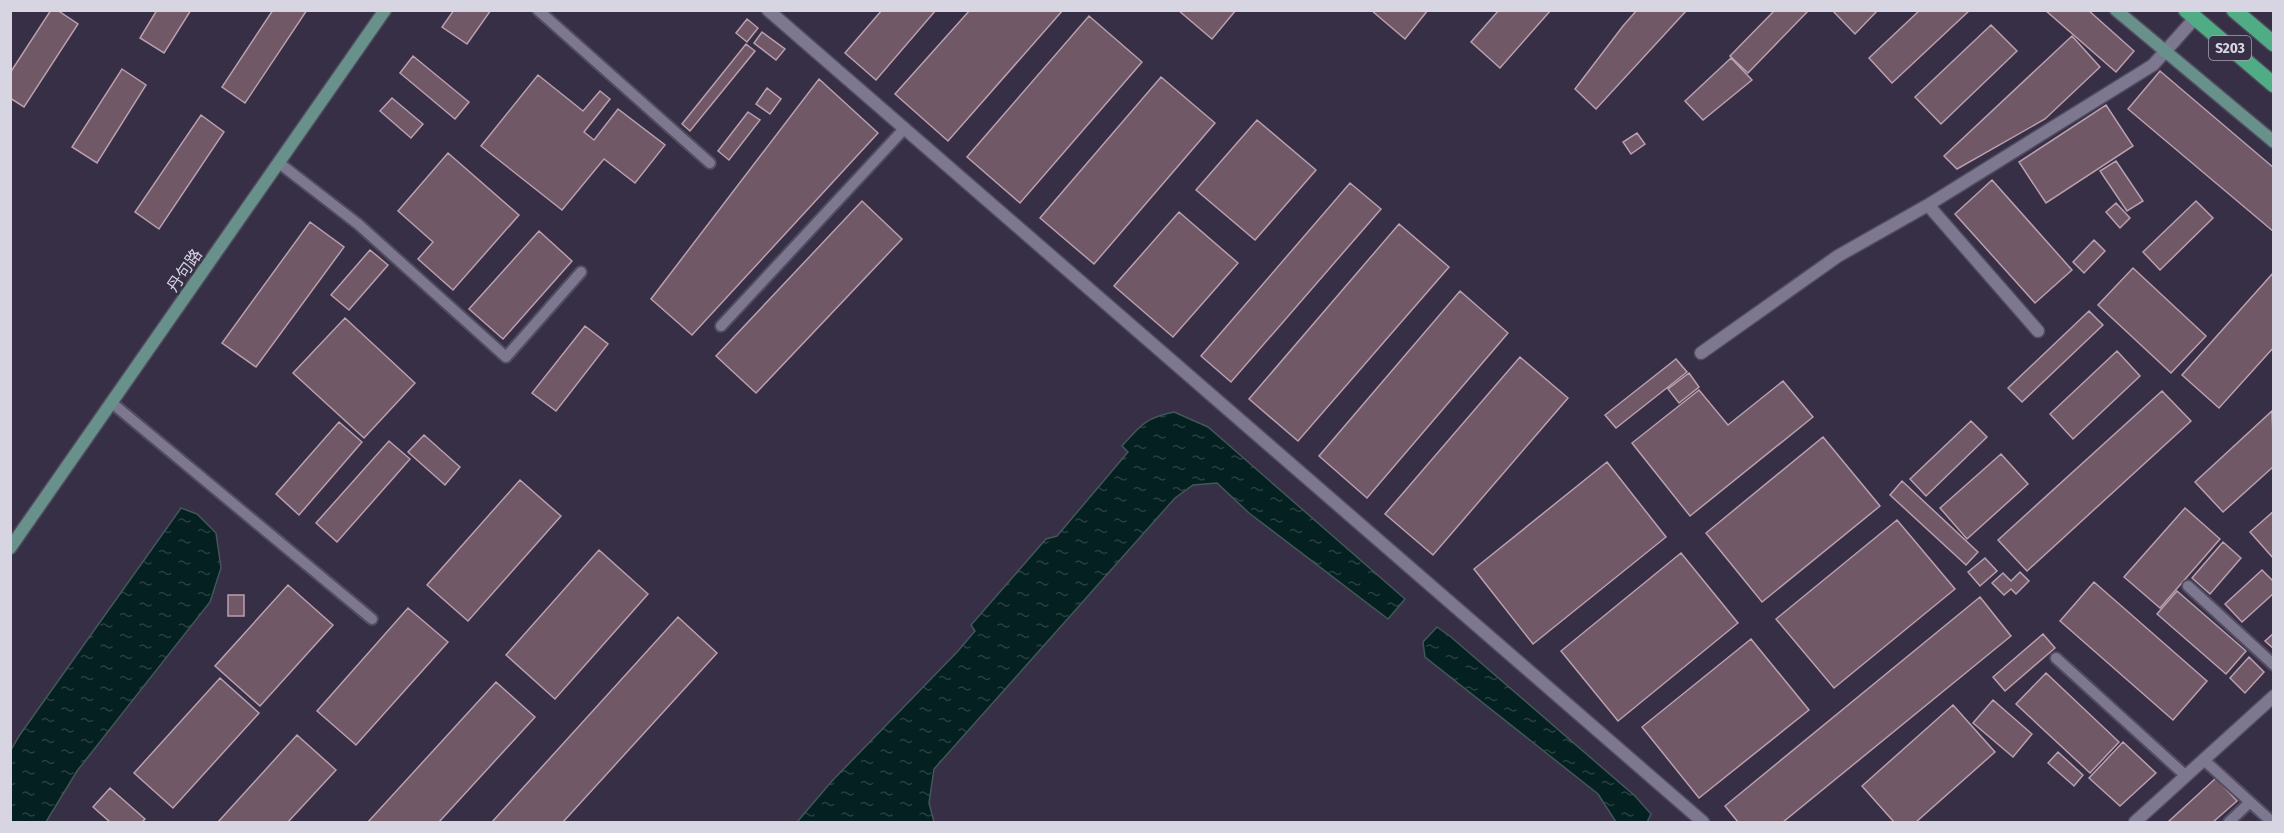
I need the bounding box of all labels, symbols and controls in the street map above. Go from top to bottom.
road number: S203 [2209,36,2251,60]
street label: 丹句路 [163,245,206,295]

